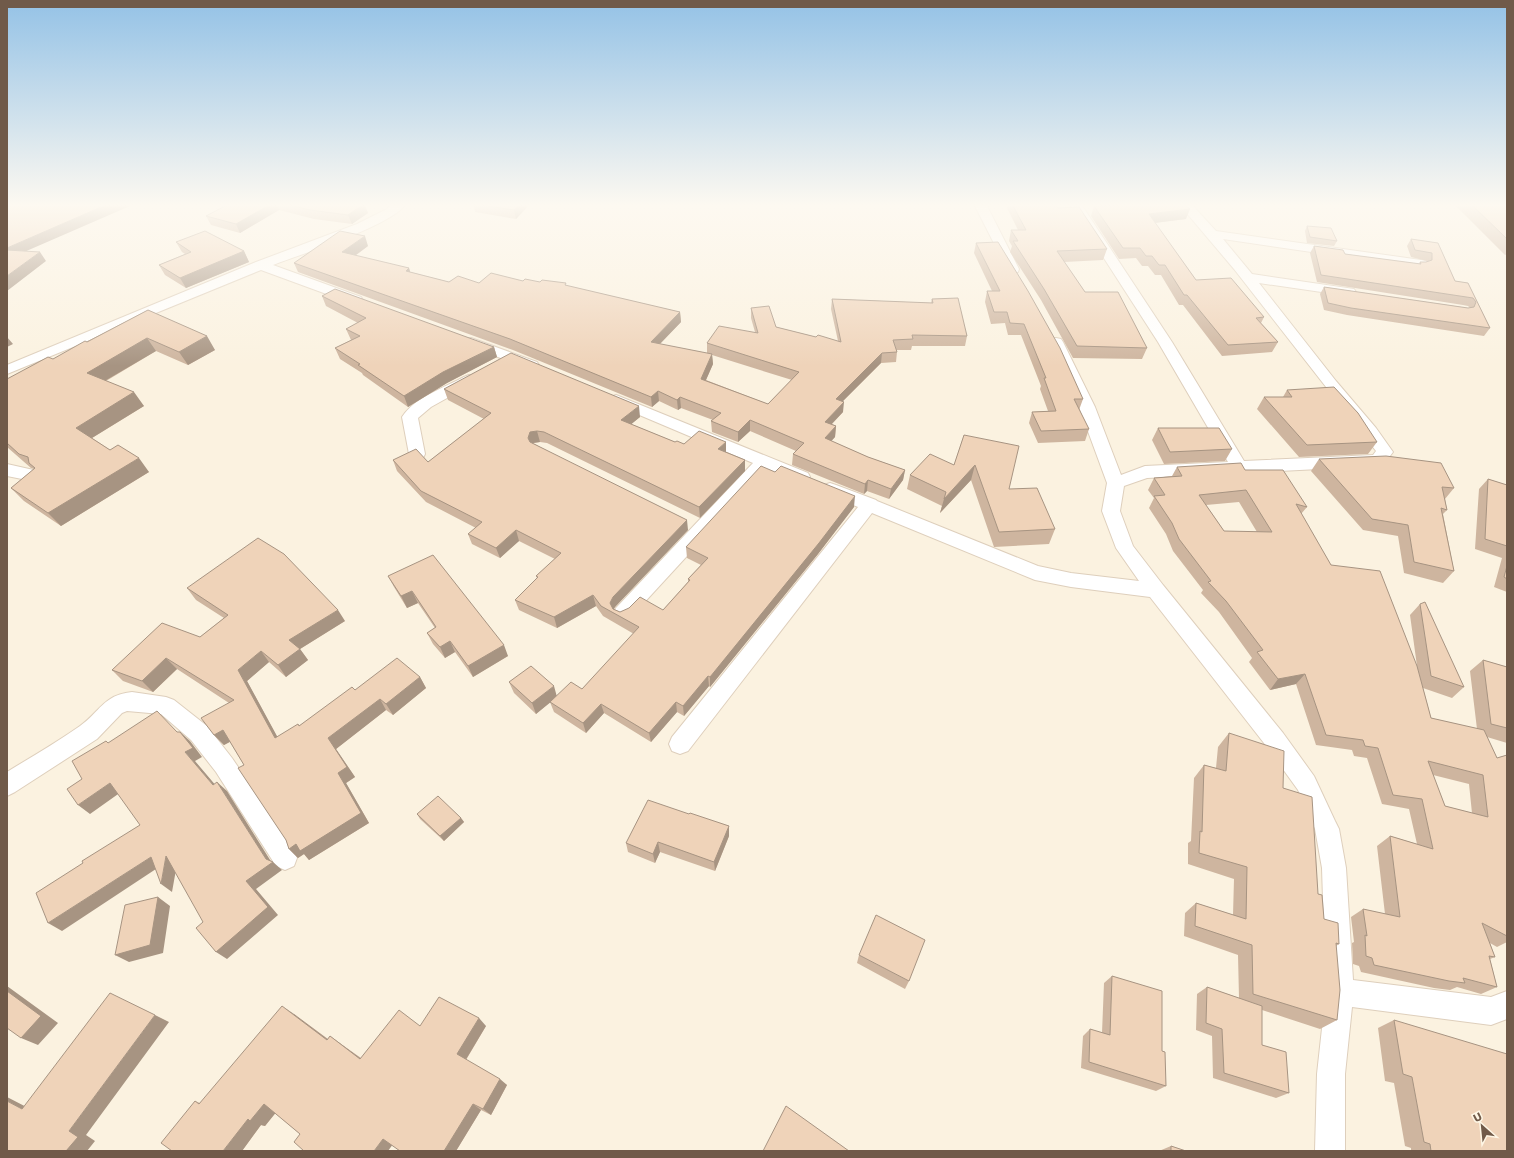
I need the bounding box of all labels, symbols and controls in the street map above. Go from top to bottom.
north arrow [1462,1106,1502,1146]
text: U [1471,1109,1484,1124]

